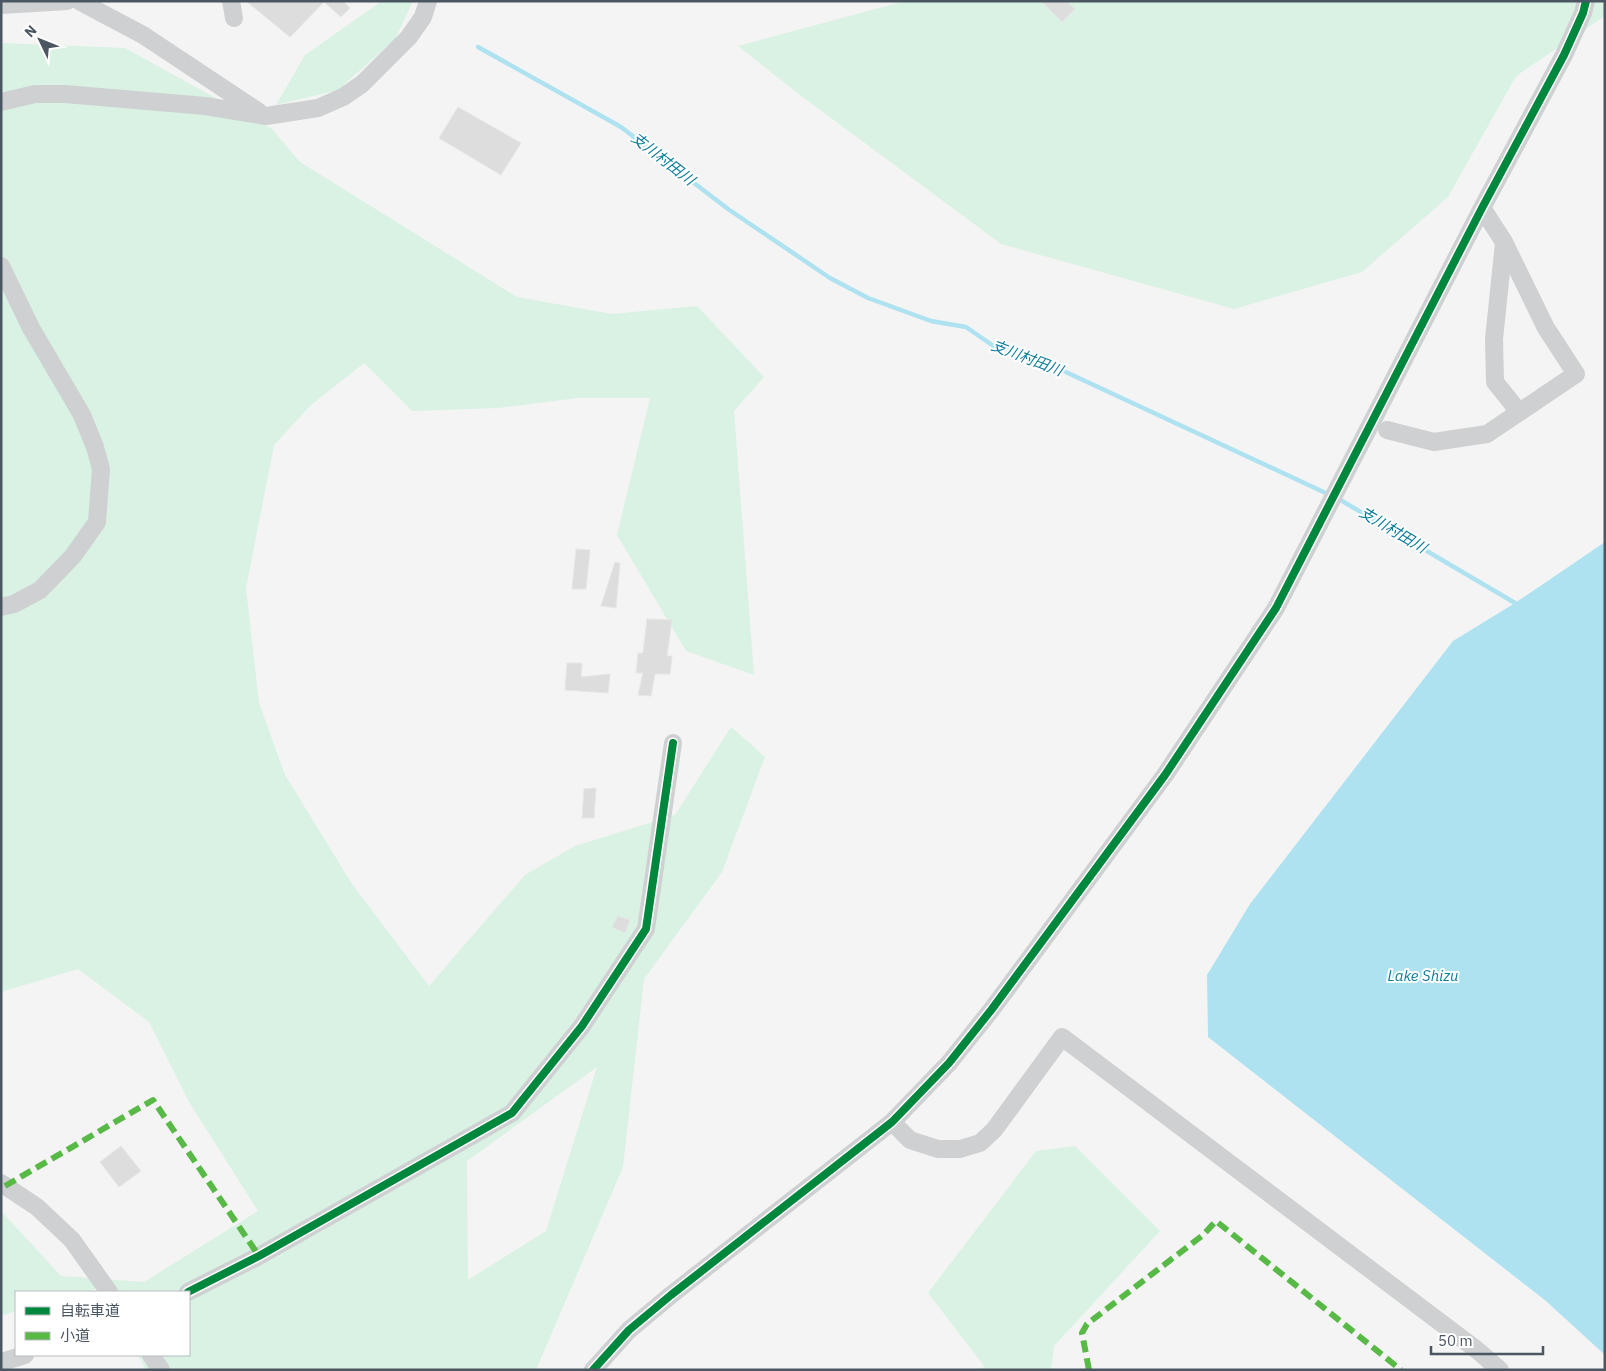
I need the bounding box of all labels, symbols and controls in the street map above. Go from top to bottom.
north arrow [15,15,65,65]
text: N [20,21,41,41]
water label: 支川村田川 [628,128,700,190]
water label: 支川村田川 [989,335,1067,381]
water label: 支川村田川 [1356,502,1432,558]
water label: Lake Shizu [1388,966,1458,985]
legend [15,1291,190,1356]
text: 自転車道 [60,1301,120,1320]
scale bar [1431,1324,1544,1356]
text: 小道 [60,1326,90,1345]
text: 50 m [1438,1331,1473,1350]

